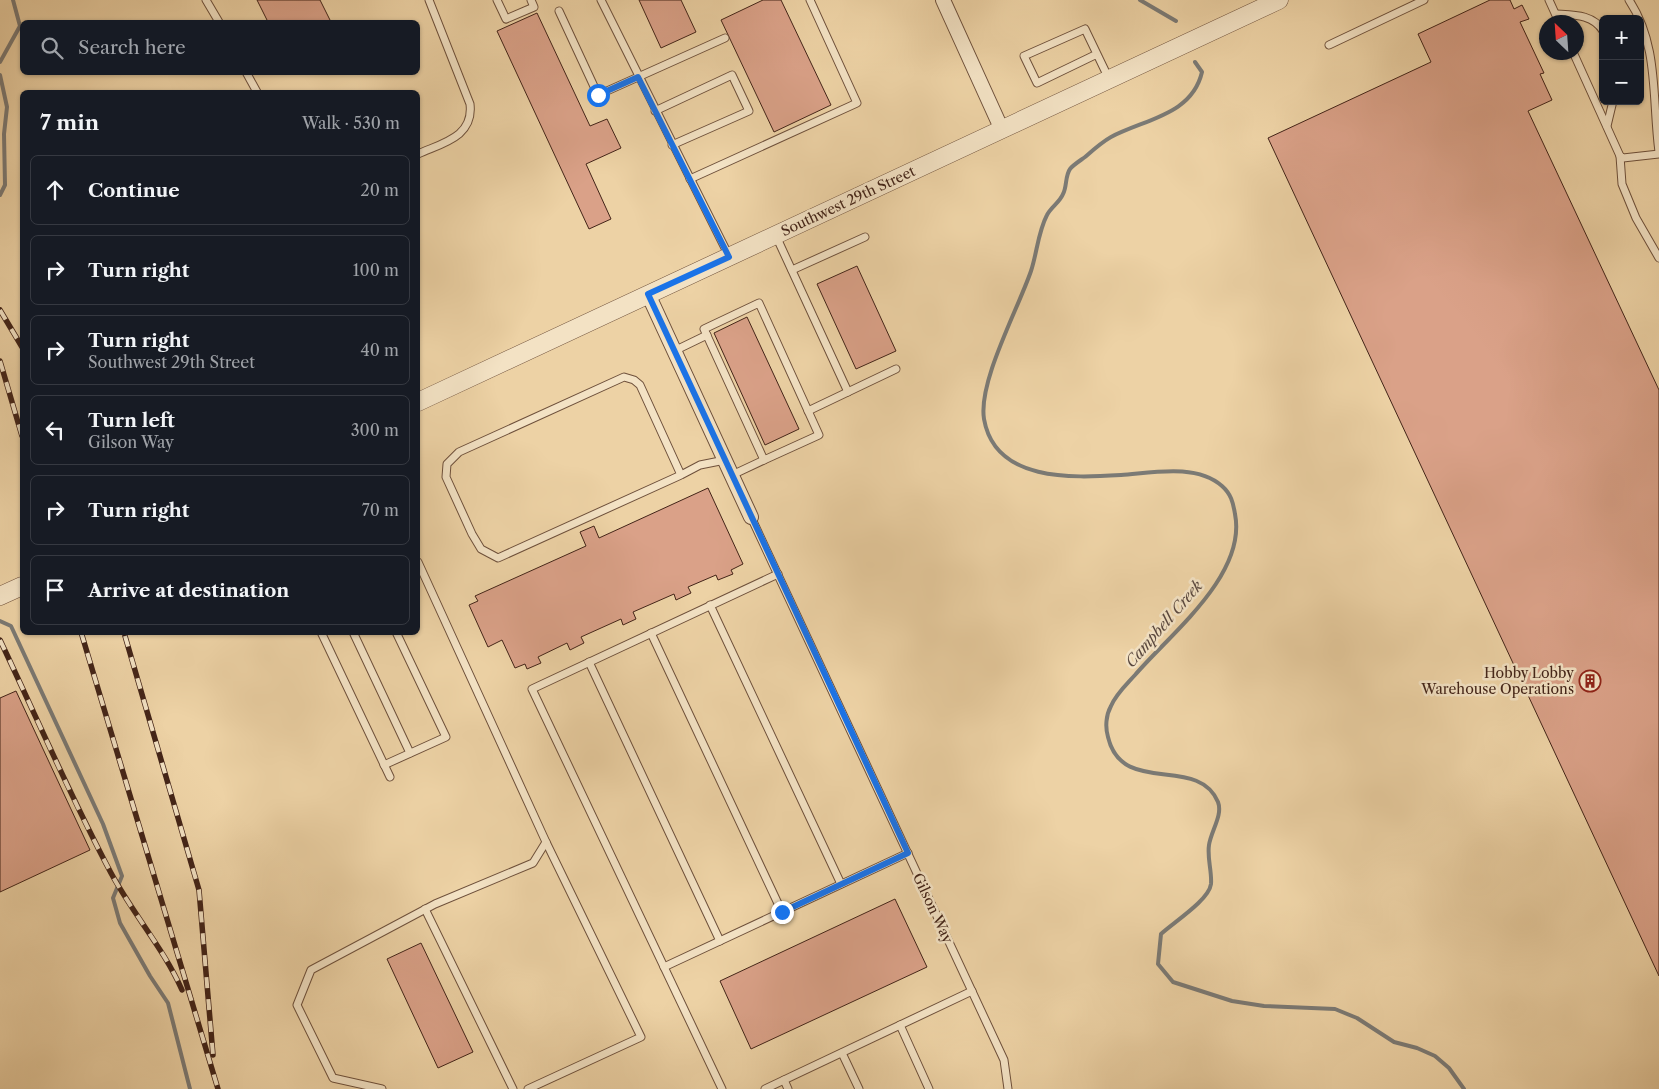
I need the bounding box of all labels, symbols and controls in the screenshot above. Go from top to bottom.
north arrow [1539,15,1584,60]
map controls [1599,15,1644,105]
button: + [1599,15,1644,60]
search box [20,20,420,75]
icon: search [38,34,66,62]
text: Search here [78,36,186,59]
button: − [1599,60,1644,105]
route start [587,84,610,107]
text: 7 min [40,110,99,135]
text: Walk · 530 m [302,113,400,133]
street label: Southwest 29th Street [778,162,918,240]
icon: ahead [41,176,69,204]
text: Continue [88,179,180,202]
text: 20 m [360,180,399,200]
icon: right [41,256,69,284]
text: Turn right [88,259,189,282]
text: 100 m [353,260,399,280]
text: Turn right [88,329,189,352]
icon: right [41,336,69,364]
text: 40 m [360,340,399,360]
text: Southwest 29th Street [88,352,255,372]
text: Turn left [88,409,175,432]
icon: left [41,416,69,444]
text: 300 m [351,420,399,440]
text: Gilson Way [88,432,174,452]
icon: right [41,496,69,524]
text: Turn right [88,499,189,522]
text: 70 m [362,500,399,520]
icon: arrive [41,576,69,604]
water label: Campbell Creek [1121,576,1207,671]
text: Arrive at destination [88,579,289,602]
place label: Hobby Lobby Warehouse Operations [1420,664,1574,698]
building icon: Hobby Lobby Warehouse Operations [1578,669,1602,693]
street label: Gilson Way [909,870,957,946]
route end [771,901,794,924]

